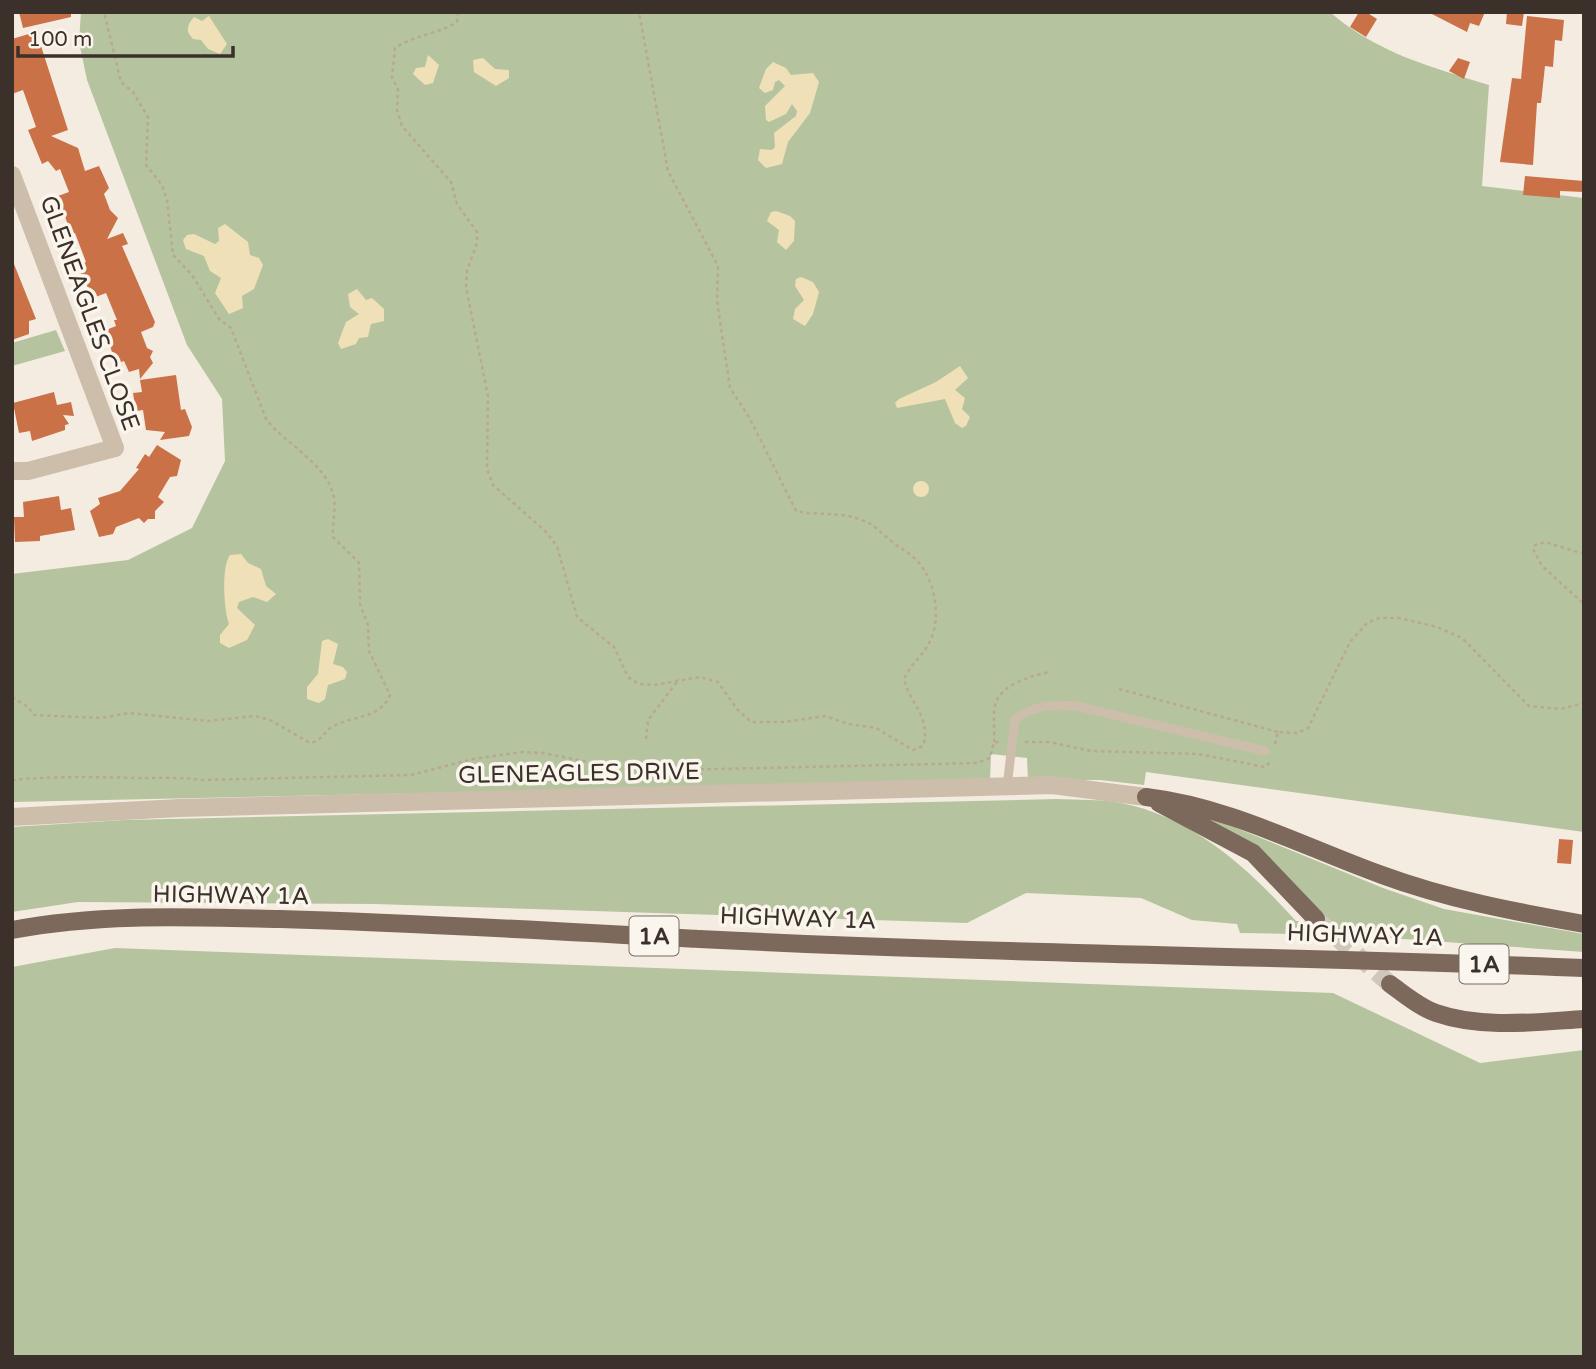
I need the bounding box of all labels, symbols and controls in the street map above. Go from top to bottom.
scale bar [18,14,233,58]
text: 100 m [28,27,92,52]
street label: GLENEAGLES CLOSE [34,192,146,435]
street label: GLENEAGLES DRIVE [458,757,700,790]
street label: HIGHWAY 1A [152,880,309,911]
street label: HIGHWAY 1A [719,901,877,936]
road number: 1A [630,917,678,956]
street label: HIGHWAY 1A [1286,918,1444,953]
road number: 1A [1460,945,1508,984]

